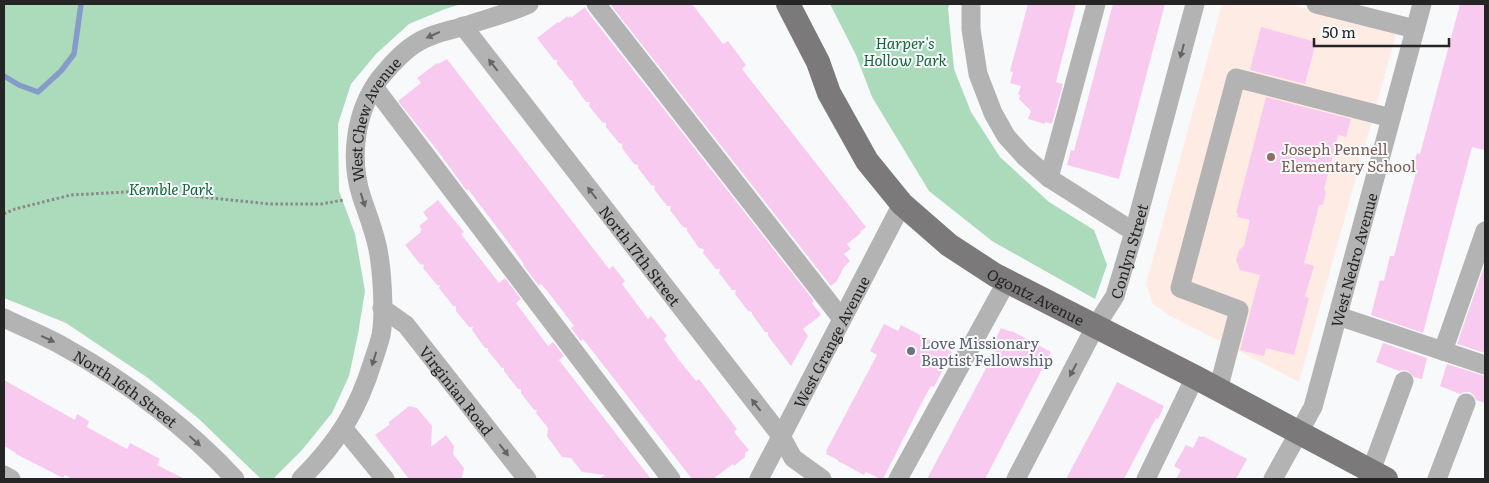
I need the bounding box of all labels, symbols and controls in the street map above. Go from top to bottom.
scale bar [1314,15,1449,47]
text: 50 m [1322,20,1356,43]
park label: Harper's Hollow Park [863,31,948,71]
one-way arrow [426,32,440,40]
one-way arrow [1178,43,1186,58]
street label: West Chew Avenue [344,51,405,183]
one-way arrow [487,59,498,72]
place label: Joseph Pennell Elementary School [1281,137,1416,177]
marker: Joseph Pennell Elementary School [1265,151,1277,163]
park label: Kemble Park [129,177,214,200]
one-way arrow [587,187,598,200]
street label: West Nedro Avenue [1324,190,1382,330]
one-way arrow [360,193,368,208]
street label: North 17th Street [594,200,687,310]
street label: Conlyn Street [1103,201,1153,301]
street label: Ogontz Avenue [983,261,1089,331]
street label: West Grange Avenue [787,271,875,412]
place label: Love Missionary Baptist Fellowship [921,331,1053,371]
one-way arrow [41,335,55,343]
street label: Virginian Road [414,340,500,440]
street label: North 16th Street [70,343,183,432]
marker: Love Missionary Baptist Fellowship [905,345,917,357]
one-way arrow [369,352,377,367]
one-way arrow [1069,363,1077,377]
one-way arrow [751,399,762,412]
one-way arrow [189,435,201,447]
one-way arrow [499,443,510,456]

